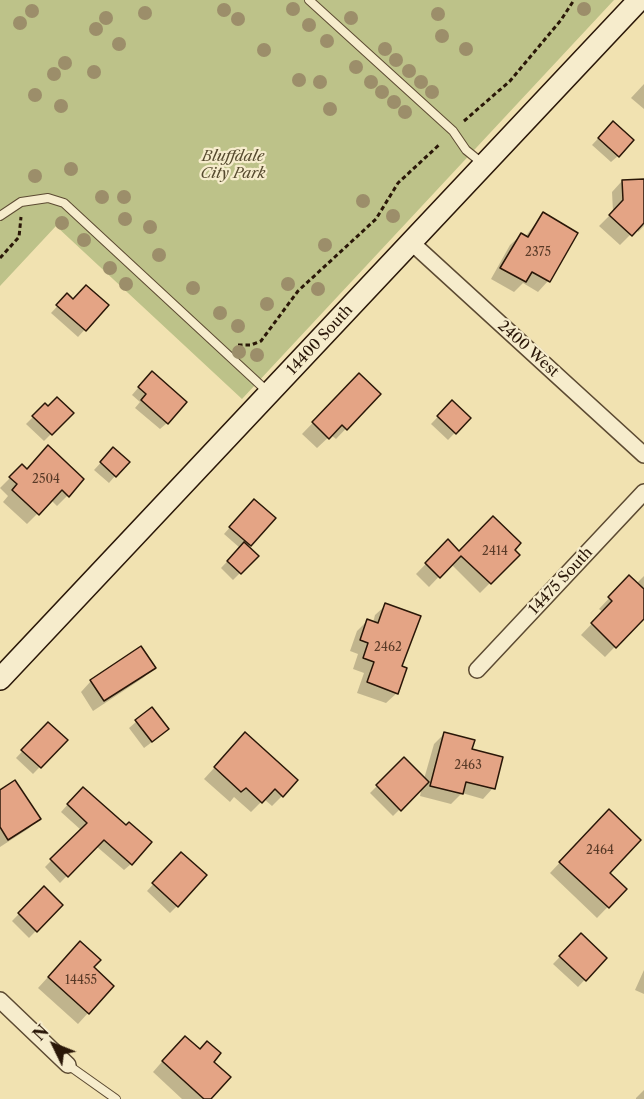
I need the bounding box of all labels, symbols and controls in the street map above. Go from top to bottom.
park label: Bluffdale City Park [201,148,265,183]
house number: 2375 [525,246,551,260]
street label: 14400 South [283,301,357,379]
street label: 2400 West [494,317,562,381]
house number: 2504 [32,473,60,487]
street label: 14475 South [525,544,597,618]
house number: 2414 [482,545,508,559]
house number: 2462 [374,641,402,655]
house number: 2463 [454,759,482,773]
house number: 2464 [586,844,614,858]
house number: 14455 [65,974,97,988]
north arrow [24,1015,84,1075]
text: N [29,1021,53,1045]

